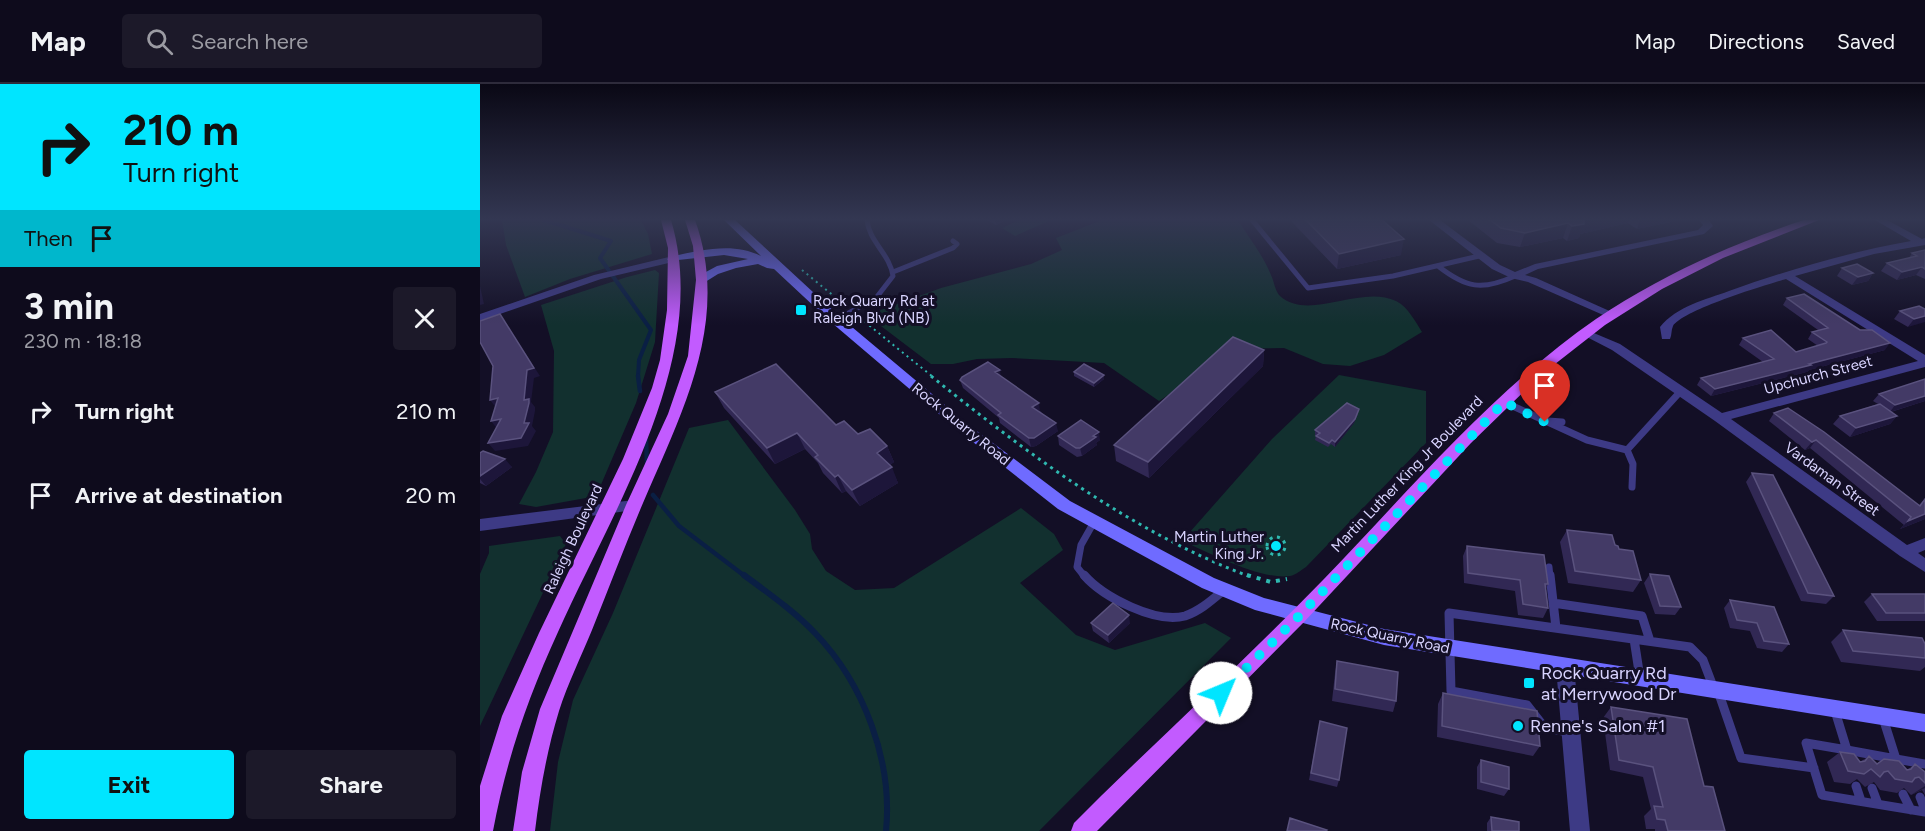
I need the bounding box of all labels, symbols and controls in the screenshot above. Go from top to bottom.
search box [122,14,542,68]
text: Map [30,24,86,58]
icon: search [143,25,176,58]
text: Search here [191,28,308,55]
text: Map [1634,29,1675,54]
text: Directions [1708,29,1804,54]
text: Saved [1837,29,1895,54]
text: 210 m [123,105,239,156]
icon: right [24,108,102,186]
text: Turn right [123,156,239,189]
icon: arrive [85,222,118,255]
text: Then [24,225,73,252]
text: 3 min [24,285,114,328]
button: close [393,287,456,350]
place label: Rock Quarry Rd at Raleigh Blvd (NB) [813,292,935,327]
marker: Rock Quarry Rd at Raleigh Blvd (NB) [794,303,808,317]
text: 230 m · 18:18 [24,329,142,353]
street label: Upchurch Street [1762,352,1875,398]
pin [1519,360,1570,422]
icon: arrive [1528,369,1561,402]
street label: Rock Quarry Road [908,379,1014,469]
street label: Martin Luther King Jr Boulevard [1327,392,1487,556]
icon: right [24,395,57,428]
text: Turn right [75,398,174,425]
text: 210 m [396,398,456,425]
street label: Vardaman Street [1781,438,1883,520]
icon: arrive [24,479,57,512]
street label: Raleigh Boulevard [540,481,606,597]
text: Arrive at destination [75,482,283,509]
text: 20 m [405,482,456,509]
place label: Martin Luther King Jr. [1174,528,1264,563]
marker: Martin Luther King Jr. [1269,539,1283,553]
street label: Rock Quarry Road [1329,615,1451,657]
position arrow [1189,661,1253,725]
place label: Rock Quarry Rd at Merrywood Dr [1541,662,1676,705]
marker: Rock Quarry Rd at Merrywood Dr [1522,676,1536,690]
place label: Renne's Salon #1 [1530,715,1665,737]
marker: Renne's Salon #1 [1511,719,1525,733]
button: Exit [24,750,234,819]
button: Share [246,750,456,819]

